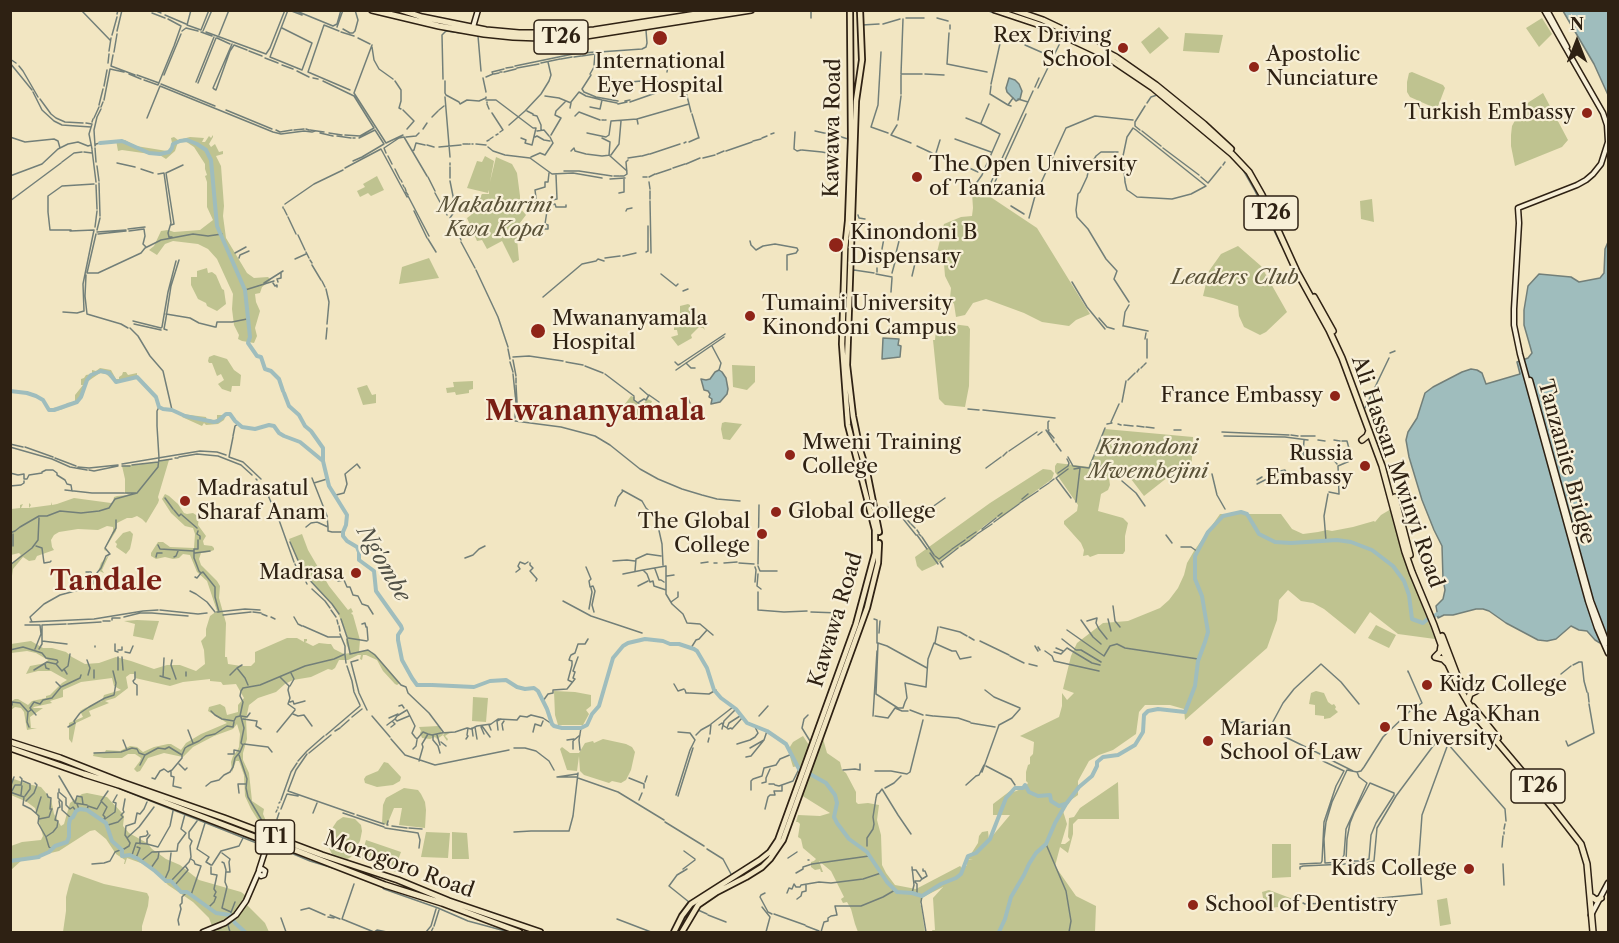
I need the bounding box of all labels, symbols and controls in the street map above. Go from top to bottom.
north arrow [1547,12,1607,72]
text: N [1570,14,1584,34]
road number: T26 [534,20,588,54]
place label: Rex Driving School [993,23,1111,73]
marker: International Eye Hospital [651,29,669,47]
marker: Rex Driving School [1116,41,1130,55]
place label: Apostolic Nunciature [1266,42,1378,92]
place label: International Eye Hospital [595,49,725,99]
street label: Kawawa Road [819,58,847,198]
marker: Apostolic Nunciature [1247,60,1261,74]
place label: Turkish Embassy [1404,100,1575,126]
marker: Turkish Embassy [1580,106,1594,120]
place label: The Open University of Tanzania [929,152,1137,202]
marker: The Open University of Tanzania [910,170,924,184]
park label: Makaburini Kwa Kopa [438,193,552,243]
road number: T26 [1244,196,1298,230]
place label: Kinondoni B Dispensary [850,220,977,270]
marker: Kinondoni B Dispensary [827,236,845,254]
park label: Leaders Club [1171,265,1299,291]
place label: Tumaini University Kinondoni Campus [762,291,957,341]
place label: Mwananyamala Hospital [552,306,708,356]
marker: Tumaini University Kinondoni Campus [743,309,757,323]
marker: Mwananyamala Hospital [529,322,547,340]
street label: Ali Hassan Mwinyi Road [1345,353,1449,591]
street label: Tanzanite Bridge [1532,377,1600,547]
place label: France Embassy [1160,383,1323,409]
marker: France Embassy [1328,389,1342,403]
district label: Mwananyamala [485,396,705,428]
place label: Mweni Training College [802,430,961,480]
park label: Kinondoni Mwembejini [1088,435,1208,485]
place label: Russia Embassy [1265,441,1353,491]
marker: Mweni Training College [783,448,797,462]
marker: Russia Embassy [1358,459,1372,473]
place label: Madrasatul Sharaf Anam [197,476,326,526]
marker: Madrasatul Sharaf Anam [178,494,192,508]
place label: Global College [788,499,936,525]
marker: Global College [769,505,783,519]
place label: The Global College [638,509,750,559]
water label: Ng'ombe [351,521,415,607]
marker: The Global College [755,527,769,541]
street label: Kawawa Road [804,550,868,690]
place label: Madrasa [259,560,344,586]
district label: Tandale [50,566,162,598]
marker: Madrasa [349,566,363,580]
place label: Kidz College [1439,672,1567,698]
marker: Kidz College [1420,678,1434,692]
place label: The Aga Khan University [1397,702,1540,752]
place label: Marian School of Law [1220,716,1362,766]
marker: The Aga Khan University [1378,720,1392,734]
marker: Marian School of Law [1201,734,1215,748]
road number: T26 [1511,769,1565,803]
road number: T1 [256,820,294,854]
street label: Morogoro Road [321,826,477,904]
place label: Kids College [1331,856,1457,882]
marker: Kids College [1462,862,1476,876]
place label: School of Dentistry [1205,892,1398,918]
marker: School of Dentistry [1186,898,1200,912]

